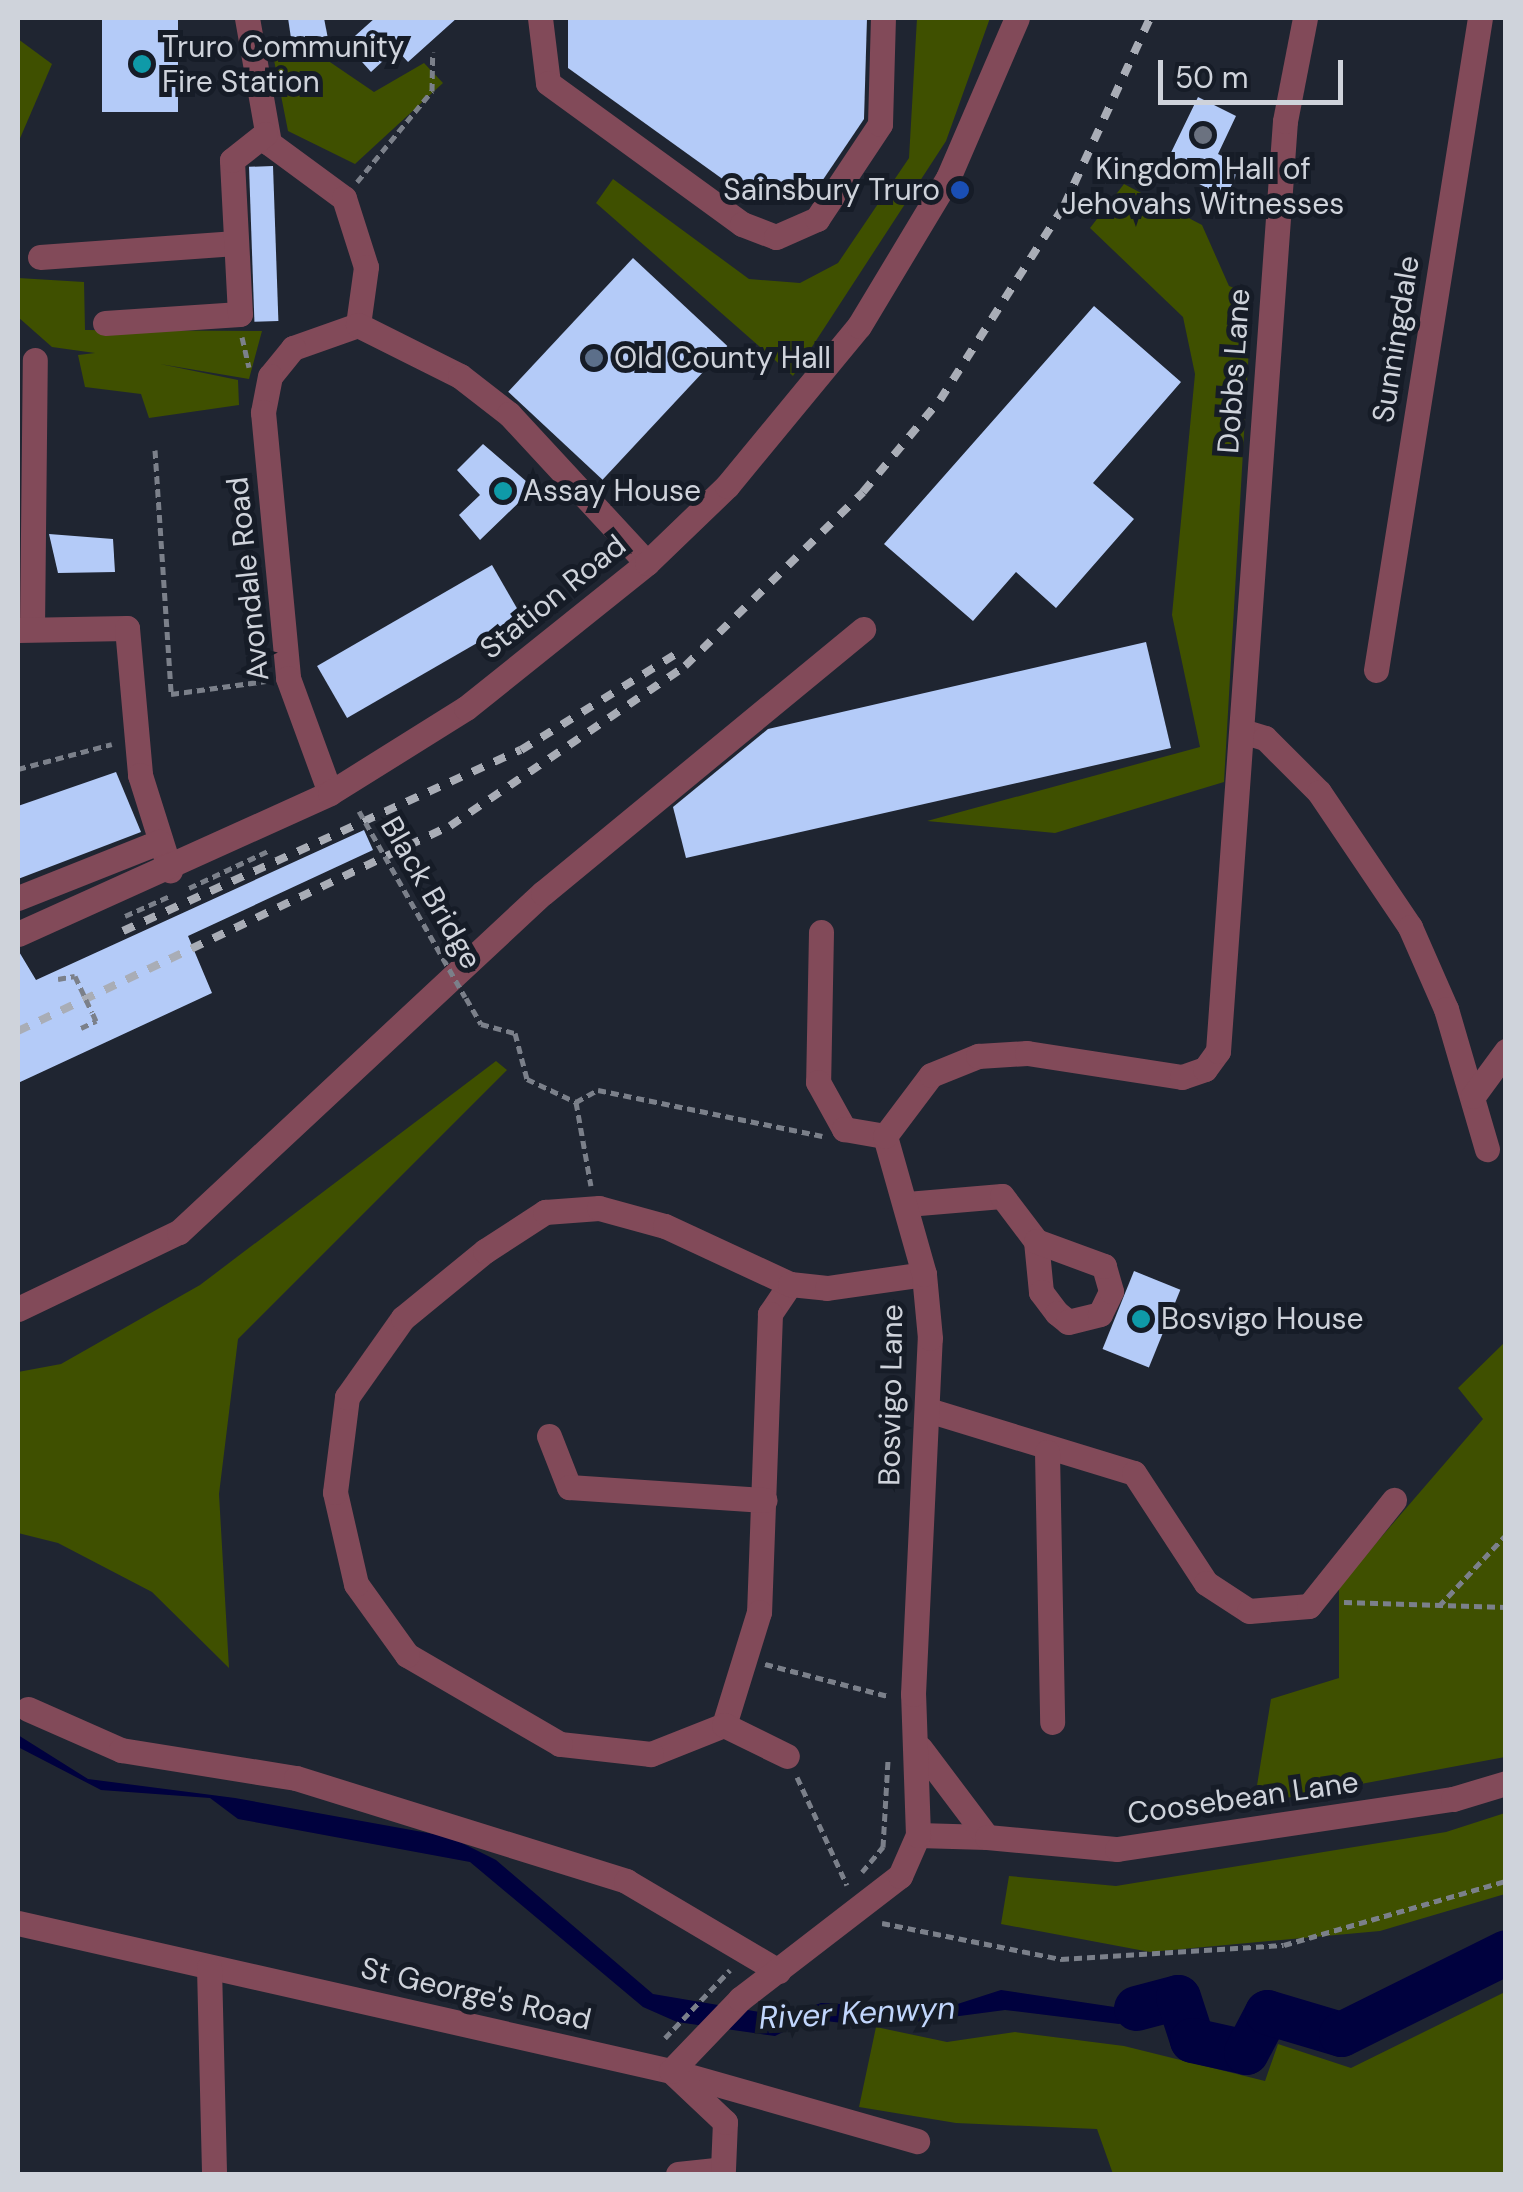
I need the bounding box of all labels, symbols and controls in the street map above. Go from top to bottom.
place label: Truro Community Fire Station [162,29,405,100]
scale bar [1163,40,1348,102]
marker: Truro Community Fire Station [131,53,153,75]
text: 50 m [1175,58,1249,97]
marker: Kingdom Hall of Jehovahs Witnesses [1192,124,1214,146]
place label: Kingdom Hall of Jehovahs Witnesses [1062,151,1344,222]
place label: Sainsbury Truro [723,172,940,208]
marker: Sainsbury Truro [949,179,971,201]
street label: Sunningdale [1365,253,1427,425]
street label: Dobbs Lane [1210,287,1258,455]
place label: Old County Hall [614,340,831,376]
marker: Old County Hall [583,347,605,369]
place label: Assay House [523,473,701,509]
street label: Avondale Road [219,475,277,683]
marker: Assay House [492,480,514,502]
street label: Station Road [473,527,633,667]
street label: Black Bridge [373,811,489,975]
place label: Bosvigo House [1161,1301,1364,1337]
street label: Bosvigo Lane [871,1304,911,1486]
marker: Bosvigo House [1130,1308,1152,1330]
street label: Coosebean Lane [1125,1764,1361,1832]
street label: St George's Road [357,1950,595,2038]
water label: River Kenwyn [758,1989,956,2037]

